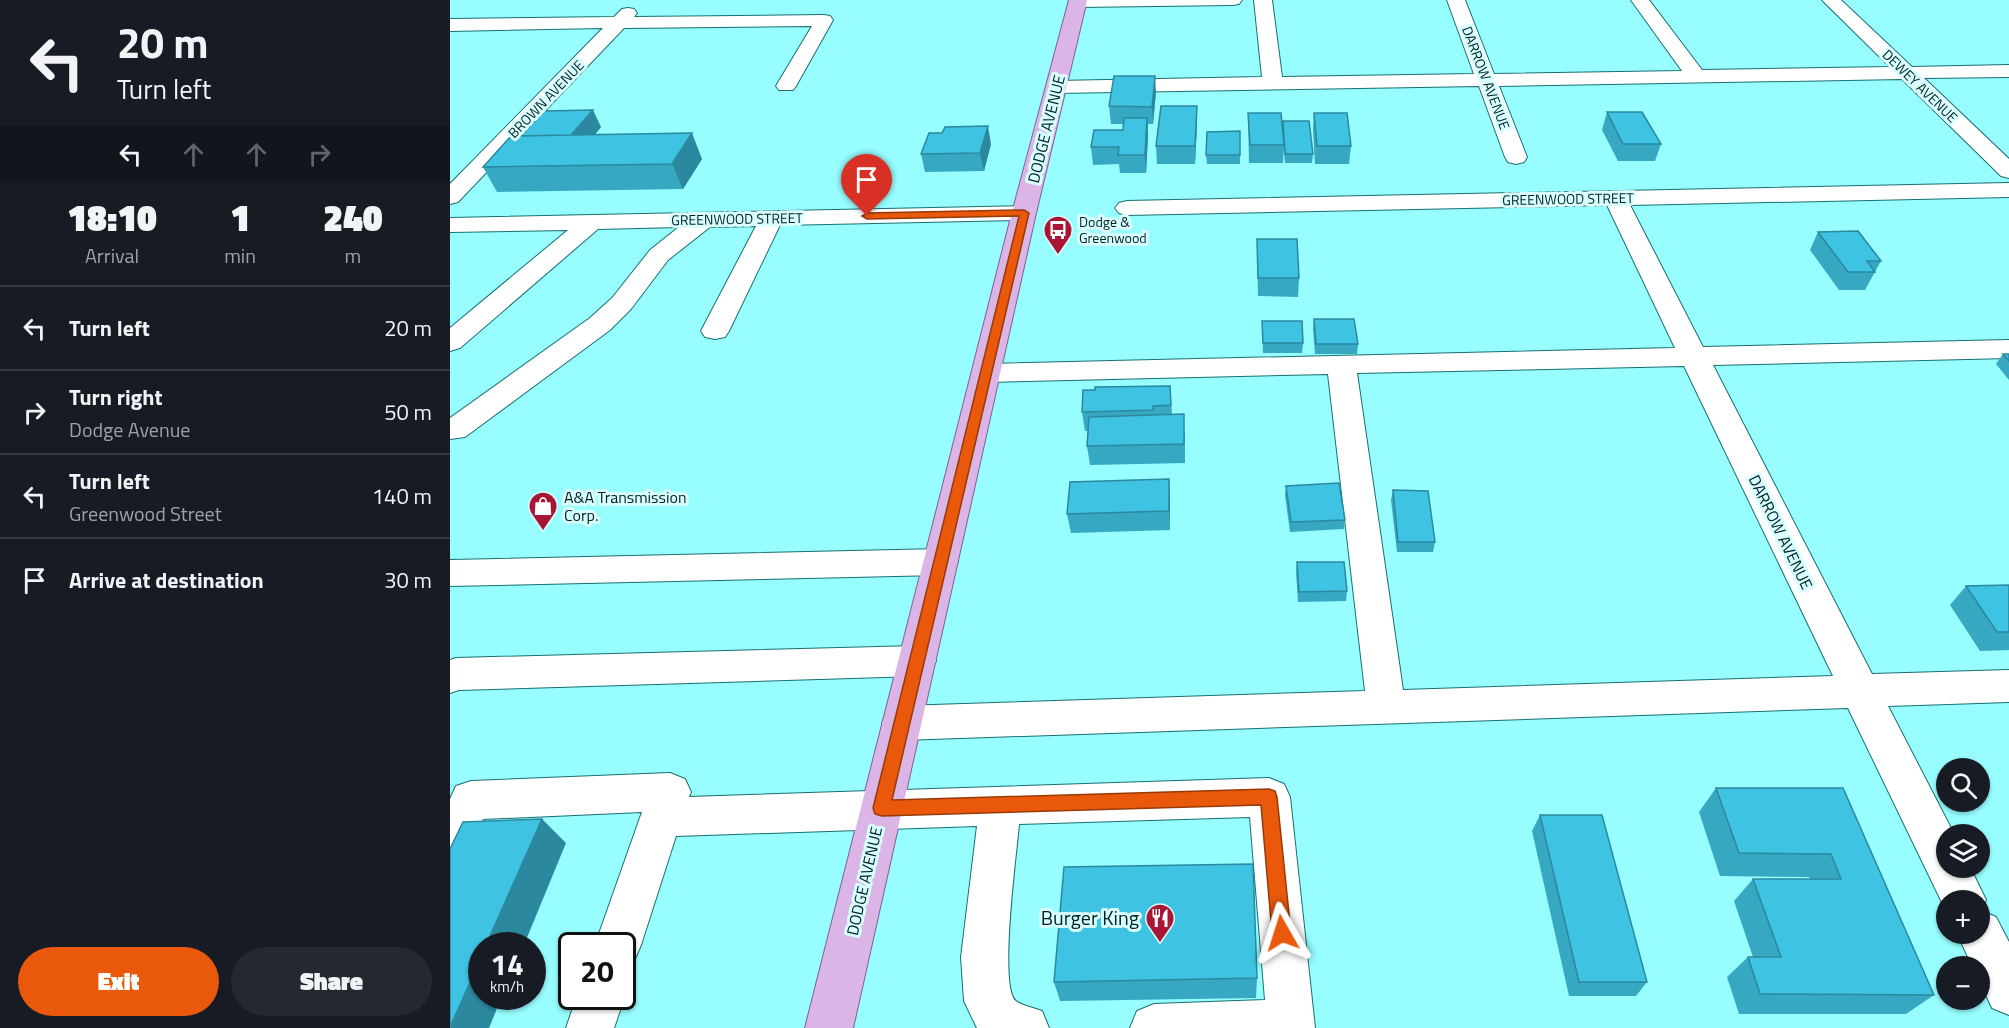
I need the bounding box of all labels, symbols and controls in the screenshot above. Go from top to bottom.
text: 20 m [117,10,209,74]
street label: DARROW AVENUE [1457,23,1516,133]
icon: left [18,24,96,102]
street label: DEWEY AVENUE [1878,44,1963,127]
street label: BROWN AVENUE [503,55,589,142]
text: Turn left [117,68,211,109]
street label: DODGE AVENUE [1021,72,1071,186]
icon: left [114,138,147,171]
icon: ahead [177,138,210,171]
icon: ahead [240,138,273,171]
icon: right [303,138,336,171]
pin [841,154,892,216]
icon: arrive [850,163,883,196]
street label: GREENWOOD STREET [1502,187,1635,210]
text: 18:10 [67,190,157,245]
text: 1 [230,190,250,245]
text: 240 [323,190,383,245]
street label: GREENWOOD STREET [671,207,804,230]
place label: Dodge & Greenwood [1079,211,1147,248]
bus stop icon: Dodge & Greenwood [1042,214,1074,256]
text: Arrival [85,240,139,271]
text: min [224,240,256,271]
text: m [345,240,361,271]
text: Turn left [69,311,150,345]
text: 20 m [384,311,432,345]
icon: left [18,312,51,345]
text: Turn right [69,380,163,414]
text: 50 m [384,395,432,429]
icon: right [18,396,51,429]
text: Dodge Avenue [69,414,190,445]
text: Turn left [69,464,150,498]
street label: DARROW AVENUE [1743,471,1819,593]
text: 140 m [372,479,432,513]
icon: left [18,480,51,513]
place label: A&A Transmission Corp. [564,485,687,527]
shop icon: A&A Transmission Corp. [527,490,559,532]
text: Greenwood Street [69,498,222,529]
text: Arrive at destination [69,563,264,597]
text: 30 m [384,563,432,597]
icon: arrive [18,564,51,597]
map controls [1936,758,1990,1010]
button: search [1936,758,1990,812]
street label: DODGE AVENUE [840,824,888,938]
button: layers [1936,824,1990,878]
button: + [1936,890,1990,944]
position arrow [1250,901,1314,965]
place label: Burger King [1041,902,1139,933]
restaurant icon: Burger King [1144,902,1176,944]
speed limit sign: 20 [558,932,636,1010]
text: 14 [490,941,524,987]
button: Exit [18,947,219,1016]
button: Share [231,947,432,1016]
button: − [1936,956,1990,1010]
text: km/h [490,975,524,998]

